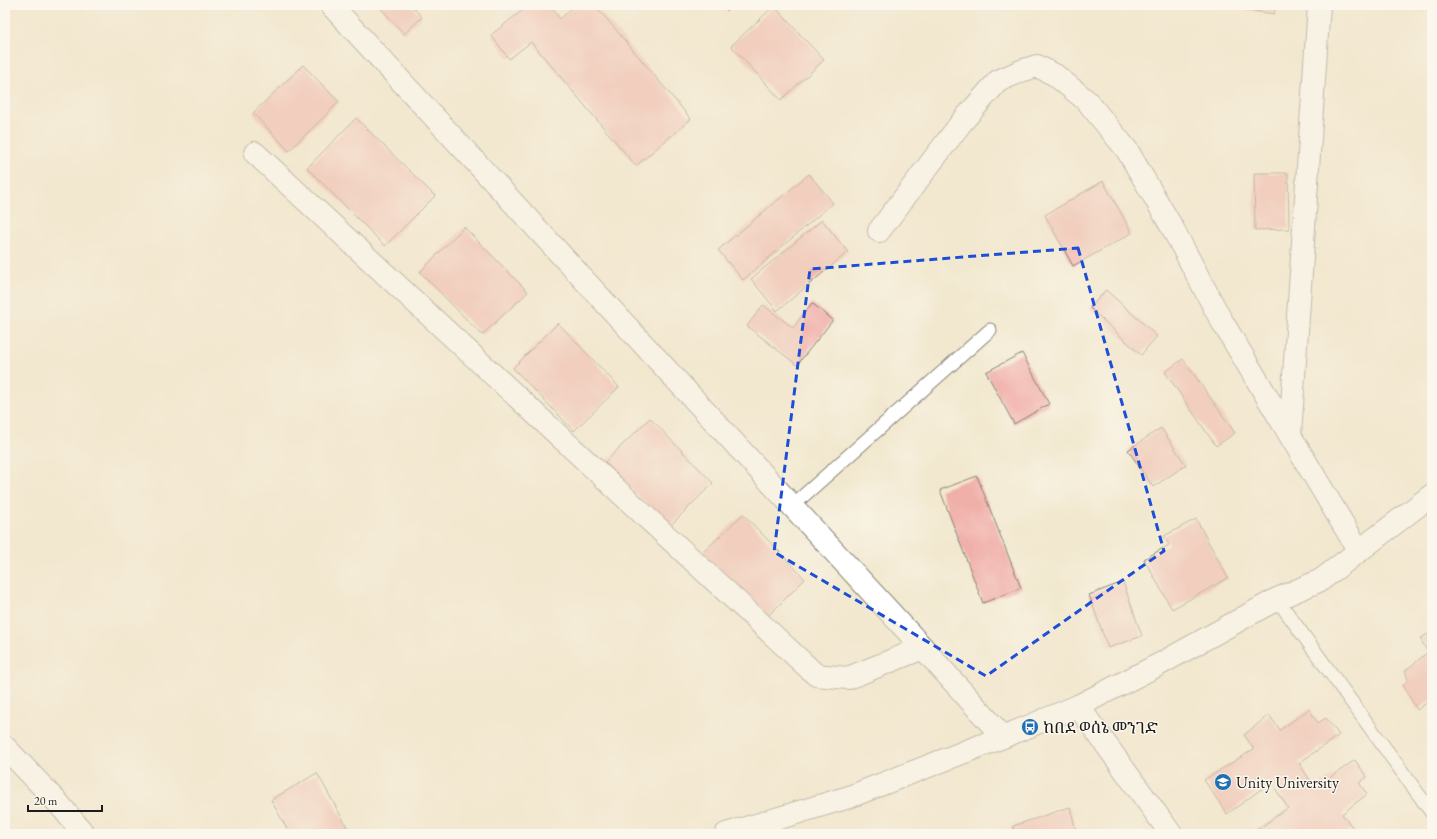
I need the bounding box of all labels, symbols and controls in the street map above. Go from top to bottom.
bus stop icon: ከበደ ወሰኔ መንገድ [1020,717,1040,737]
place label: ከበደ ወሰኔ መንገድ [1043,717,1158,738]
school or university icon: Unity University [1213,772,1233,792]
place label: Unity University [1236,772,1340,793]
scale bar [28,787,102,813]
text: 20 m [34,793,58,809]

